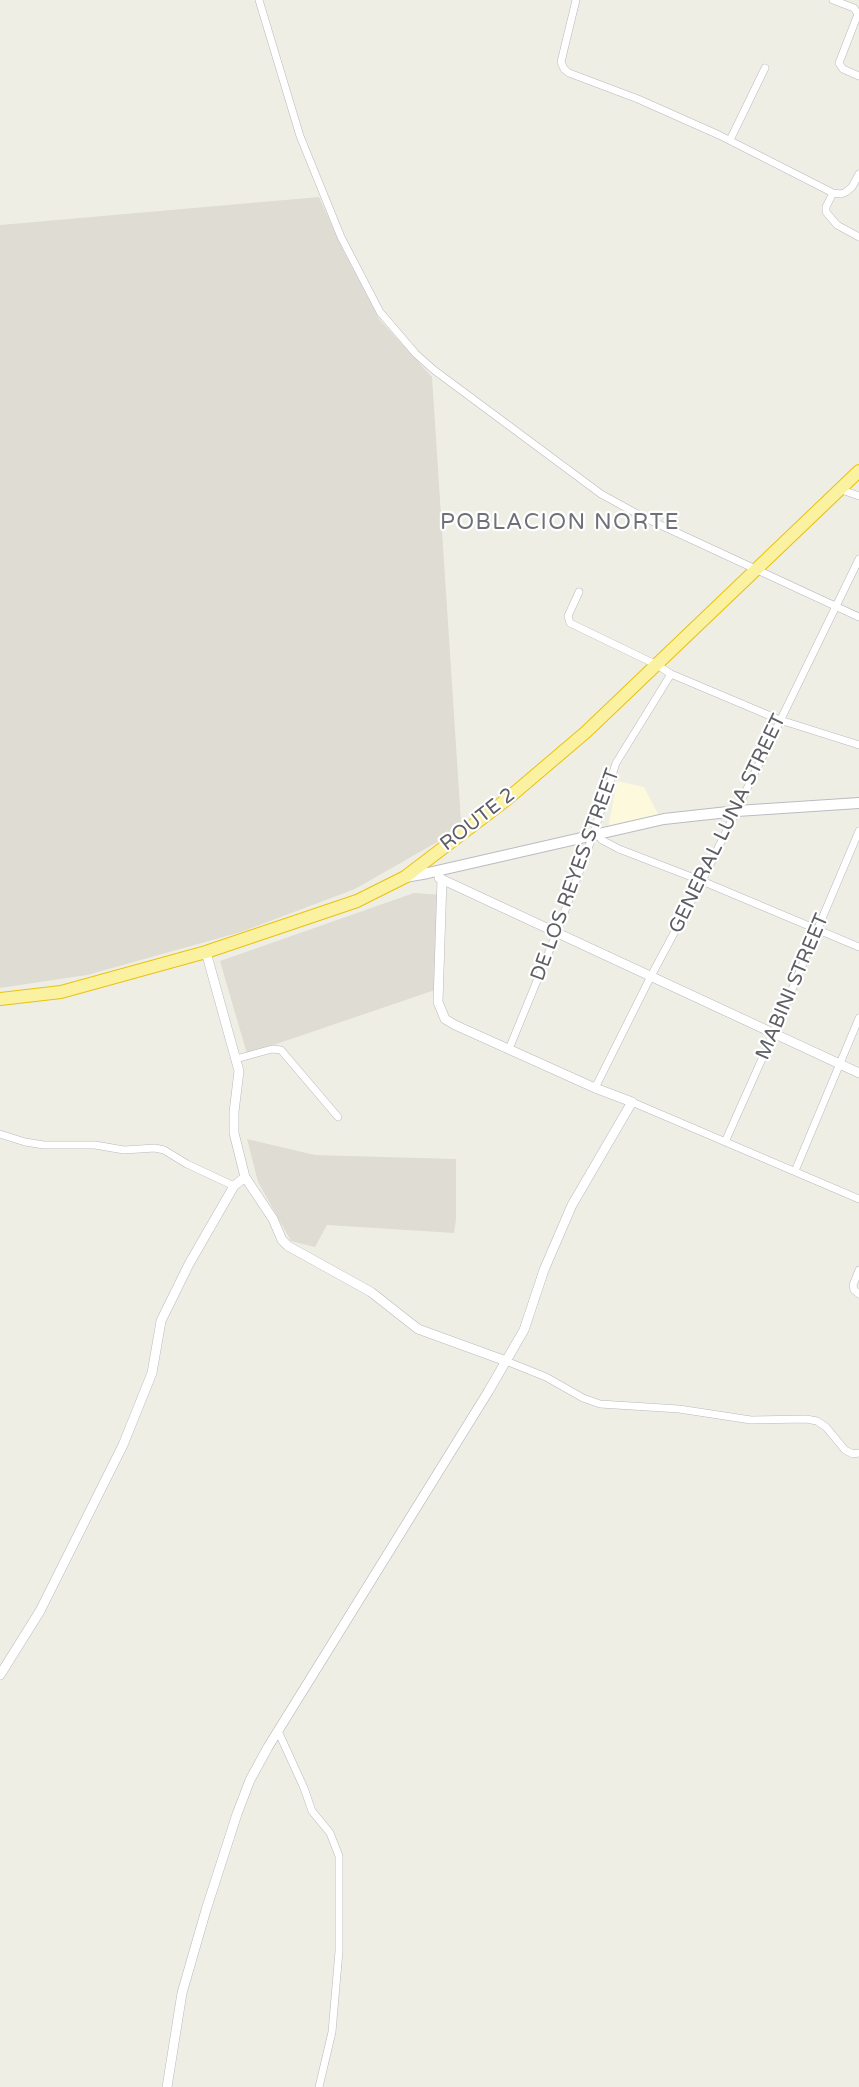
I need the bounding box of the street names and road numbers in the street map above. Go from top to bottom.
street label: GENERAL LUNA STREET [664,711,792,937]
street label: DE LOS REYES STREET [526,766,626,984]
street label: ROUTE 2 [436,783,520,857]
street label: MABINI STREET [751,910,835,1064]

